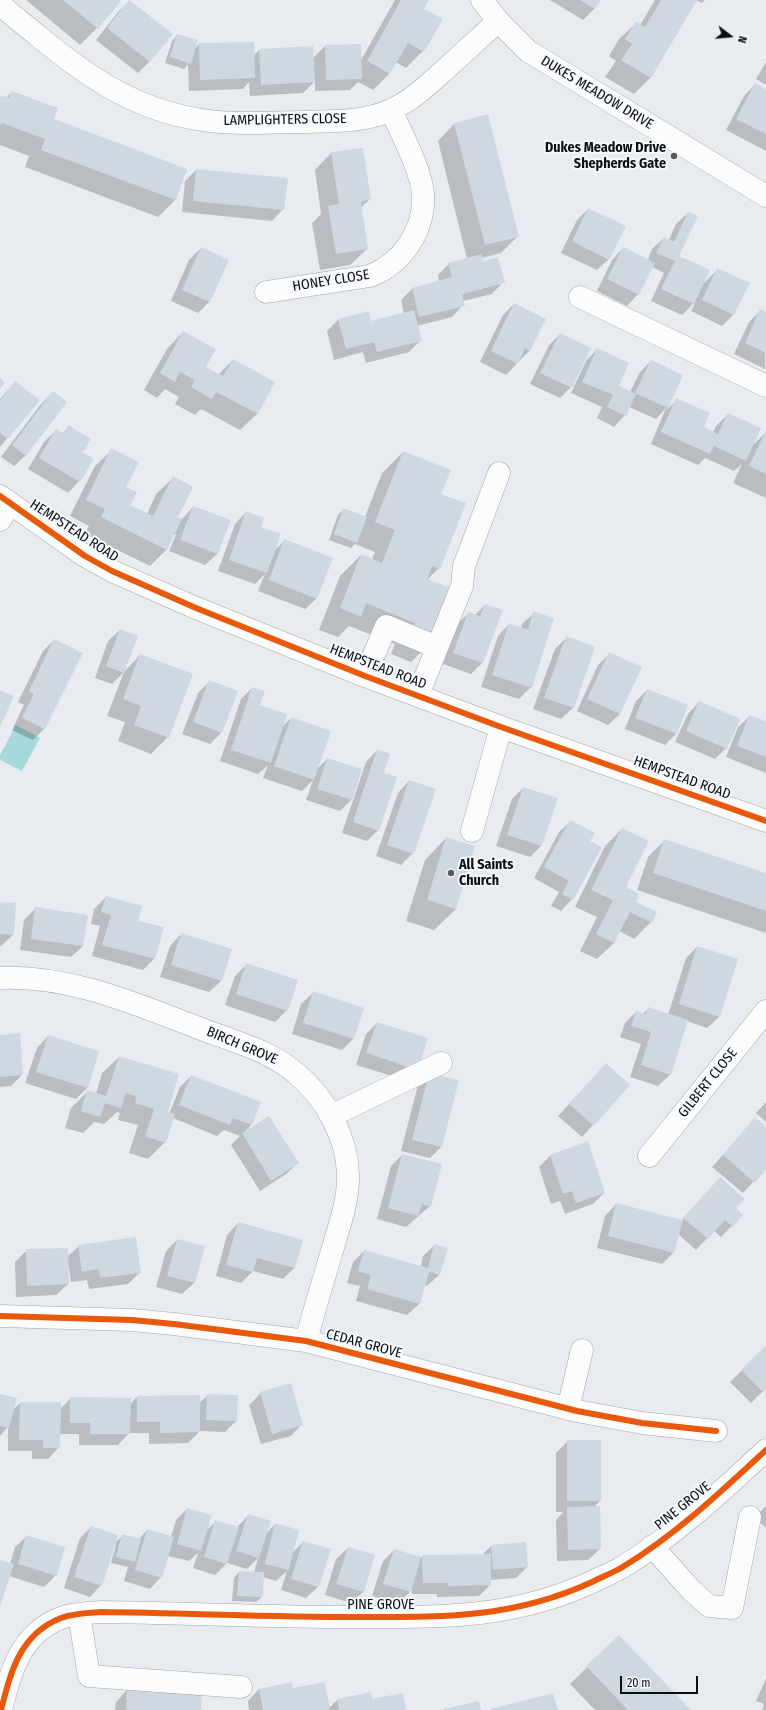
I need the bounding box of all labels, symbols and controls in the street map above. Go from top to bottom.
north arrow [710,16,750,56]
text: N [735,34,749,44]
street label: DUKES MEADOW DRIVE [538,53,656,133]
street label: LAMPLIGHTERS CLOSE [223,111,347,129]
place label: Dukes Meadow Drive Shepherds Gate [545,140,666,172]
marker: Dukes Meadow Drive Shepherds Gate [669,151,679,161]
street label: HONEY CLOSE [291,267,371,295]
street label: HEMPSTEAD ROAD [27,496,121,566]
street label: HEMPSTEAD ROAD [327,641,429,693]
street label: HEMPSTEAD ROAD [631,753,733,803]
place label: All Saints Church [459,857,513,890]
marker: All Saints Church [446,868,456,878]
street label: BIRCH GROVE [204,1023,280,1069]
street label: GILBERT CLOSE [675,1045,741,1121]
street label: CEDAR GROVE [324,1326,404,1362]
street label: PINE GROVE [652,1478,714,1534]
street label: PINE GROVE [347,1597,415,1613]
scale bar [622,1668,700,1694]
text: 20 m [627,1676,651,1690]

